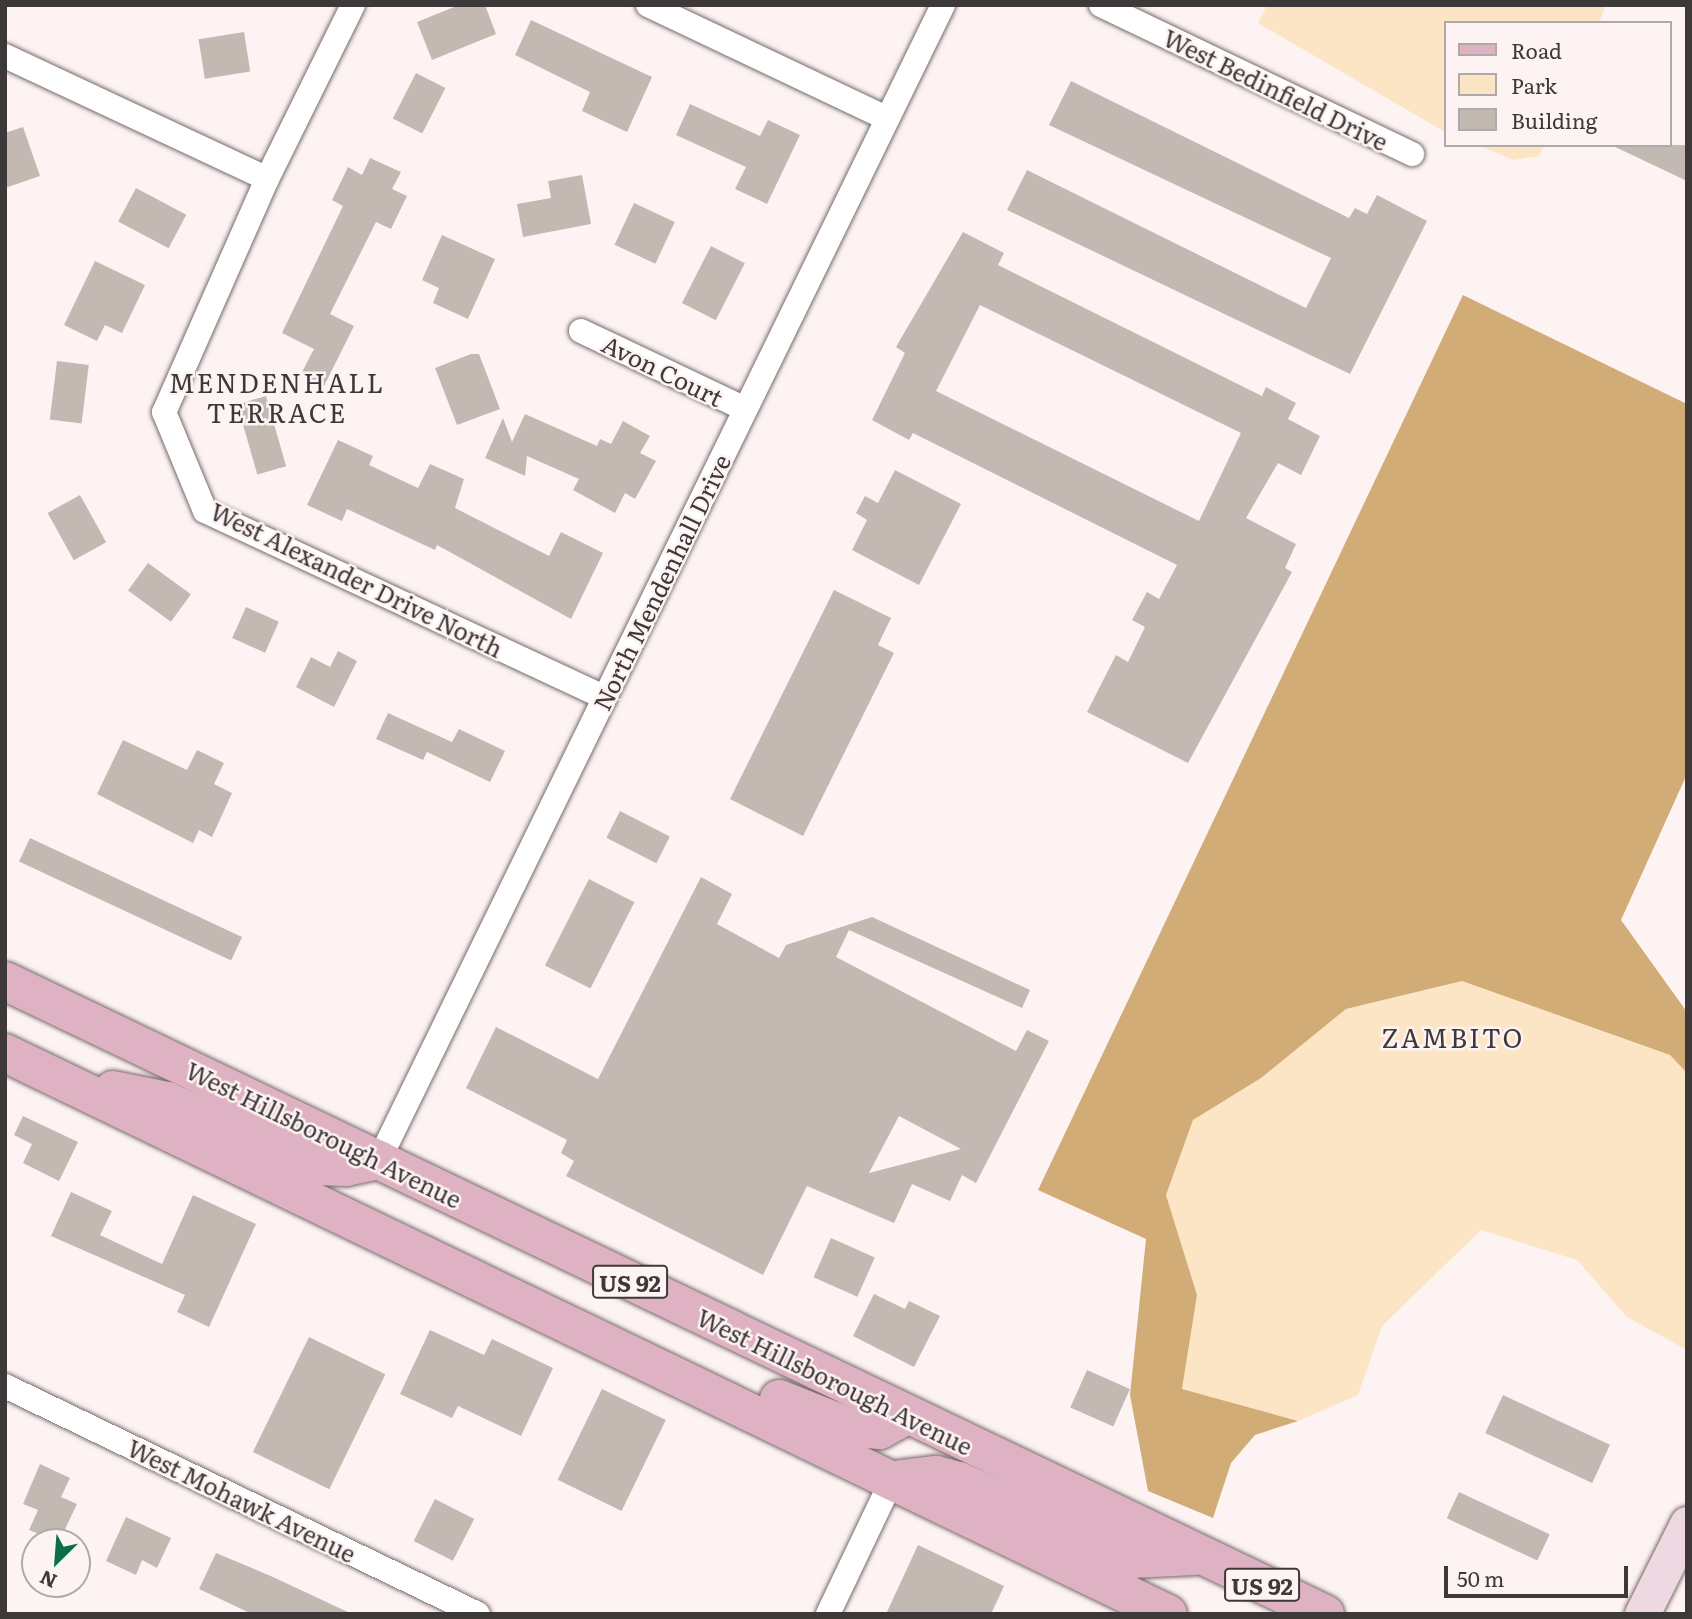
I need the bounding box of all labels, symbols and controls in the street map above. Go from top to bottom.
legend [1444,21,1671,147]
street label: West Bedinfield Drive [1159,22,1393,156]
text: Road [1511,34,1562,65]
text: Park [1511,69,1557,100]
text: Building [1511,104,1597,135]
street label: Avon Court [598,328,728,412]
district label: MENDENHALL TERRACE [170,366,384,428]
street label: North Mendenhall Drive [586,449,736,715]
street label: West Alexander Drive North [206,496,508,662]
district label: ZAMBITO [1382,1021,1524,1053]
street label: West Hillsborough Avenue [182,1055,466,1213]
road number: US 92 [592,1262,668,1302]
street label: West Hillsborough Avenue [693,1302,977,1460]
street label: West Mohawk Avenue [123,1432,361,1568]
north arrow [21,1528,91,1598]
scale bar [1447,1552,1631,1596]
text: 50 m [1457,1562,1504,1593]
text: N [35,1564,61,1596]
road number: US 92 [1224,1566,1300,1604]

